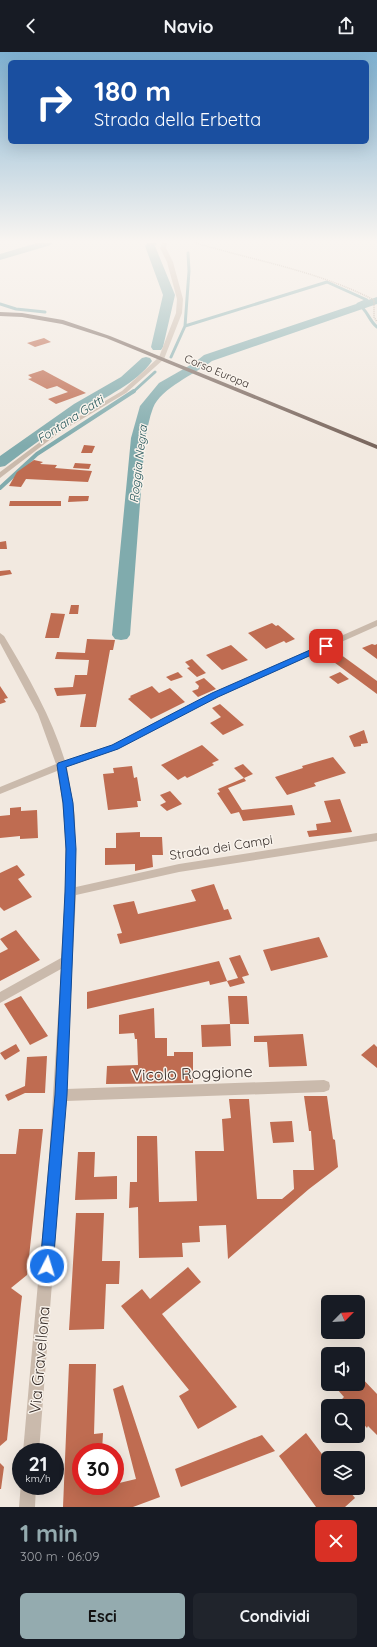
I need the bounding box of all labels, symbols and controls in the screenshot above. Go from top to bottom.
icon: back [20,15,42,37]
text: Navio [164,15,213,38]
icon: share [335,15,357,37]
text: 180 m [94,73,171,108]
icon: right [28,76,80,128]
text: Strada della Erbetta [94,108,261,131]
street label: Corso Europa [182,351,252,391]
water label: Fontana Gatti [34,391,107,446]
water label: Roggia Negra [126,424,150,504]
pin [309,629,343,663]
icon: arrive [315,635,337,657]
street label: Strada dei Campi [168,831,274,863]
street label: Vicolo Roggione [131,1061,253,1085]
position arrow [26,1245,68,1287]
north arrow [321,1295,365,1339]
map controls [321,1295,365,1495]
street label: Via Gravellona [24,1305,54,1415]
button: sound [321,1347,365,1391]
button: search [321,1399,365,1443]
speed limit sign: 30 [72,1443,124,1495]
text: 21 [28,1451,48,1476]
button: layers [321,1451,365,1495]
text: km/h [25,1472,51,1485]
text: 1 min [20,1518,78,1548]
button: close [315,1520,357,1562]
text: 300 m · 06:09 [20,1548,99,1564]
button: Esci [20,1593,185,1639]
button: Condividi [193,1593,357,1639]

